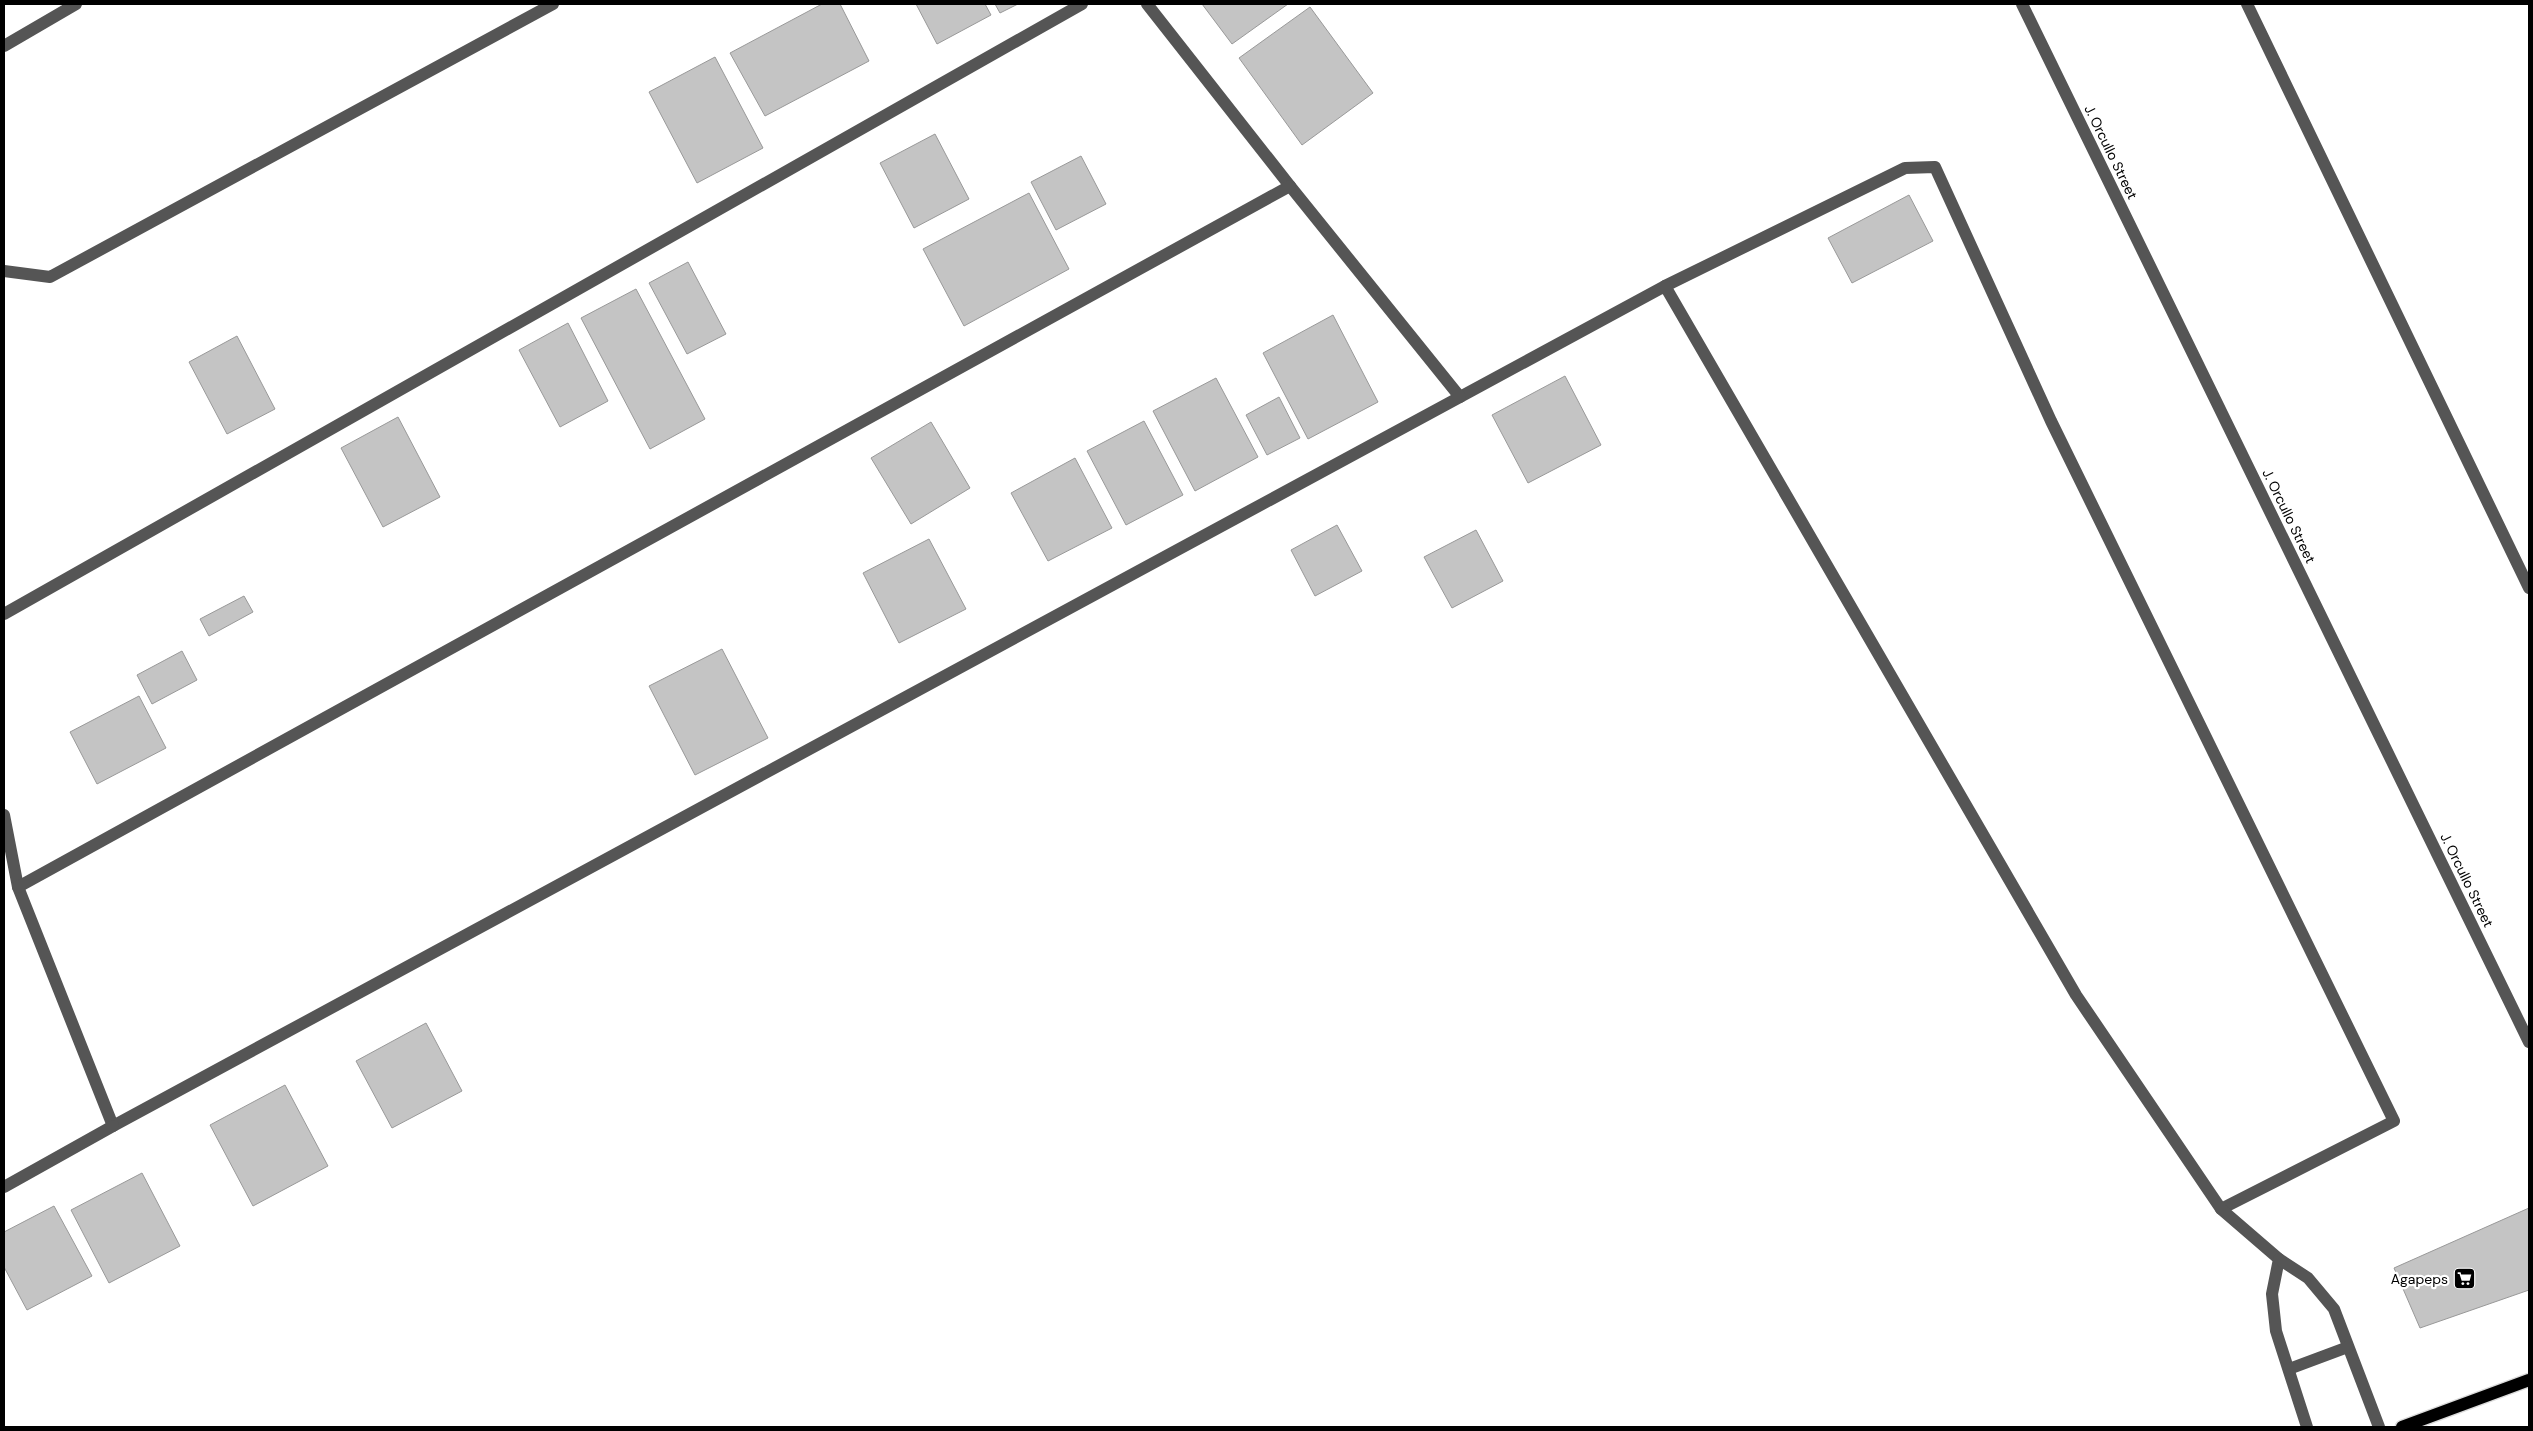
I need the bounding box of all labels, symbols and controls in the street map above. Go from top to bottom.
street label: J. Orcullo Street [2080,102,2142,202]
street label: J. Orcullo Street [2258,466,2320,566]
street label: J. Orcullo Street [2436,830,2498,930]
supermarket icon: Agapeps [2452,1267,2476,1291]
place label: Agapeps [2391,1270,2448,1288]

